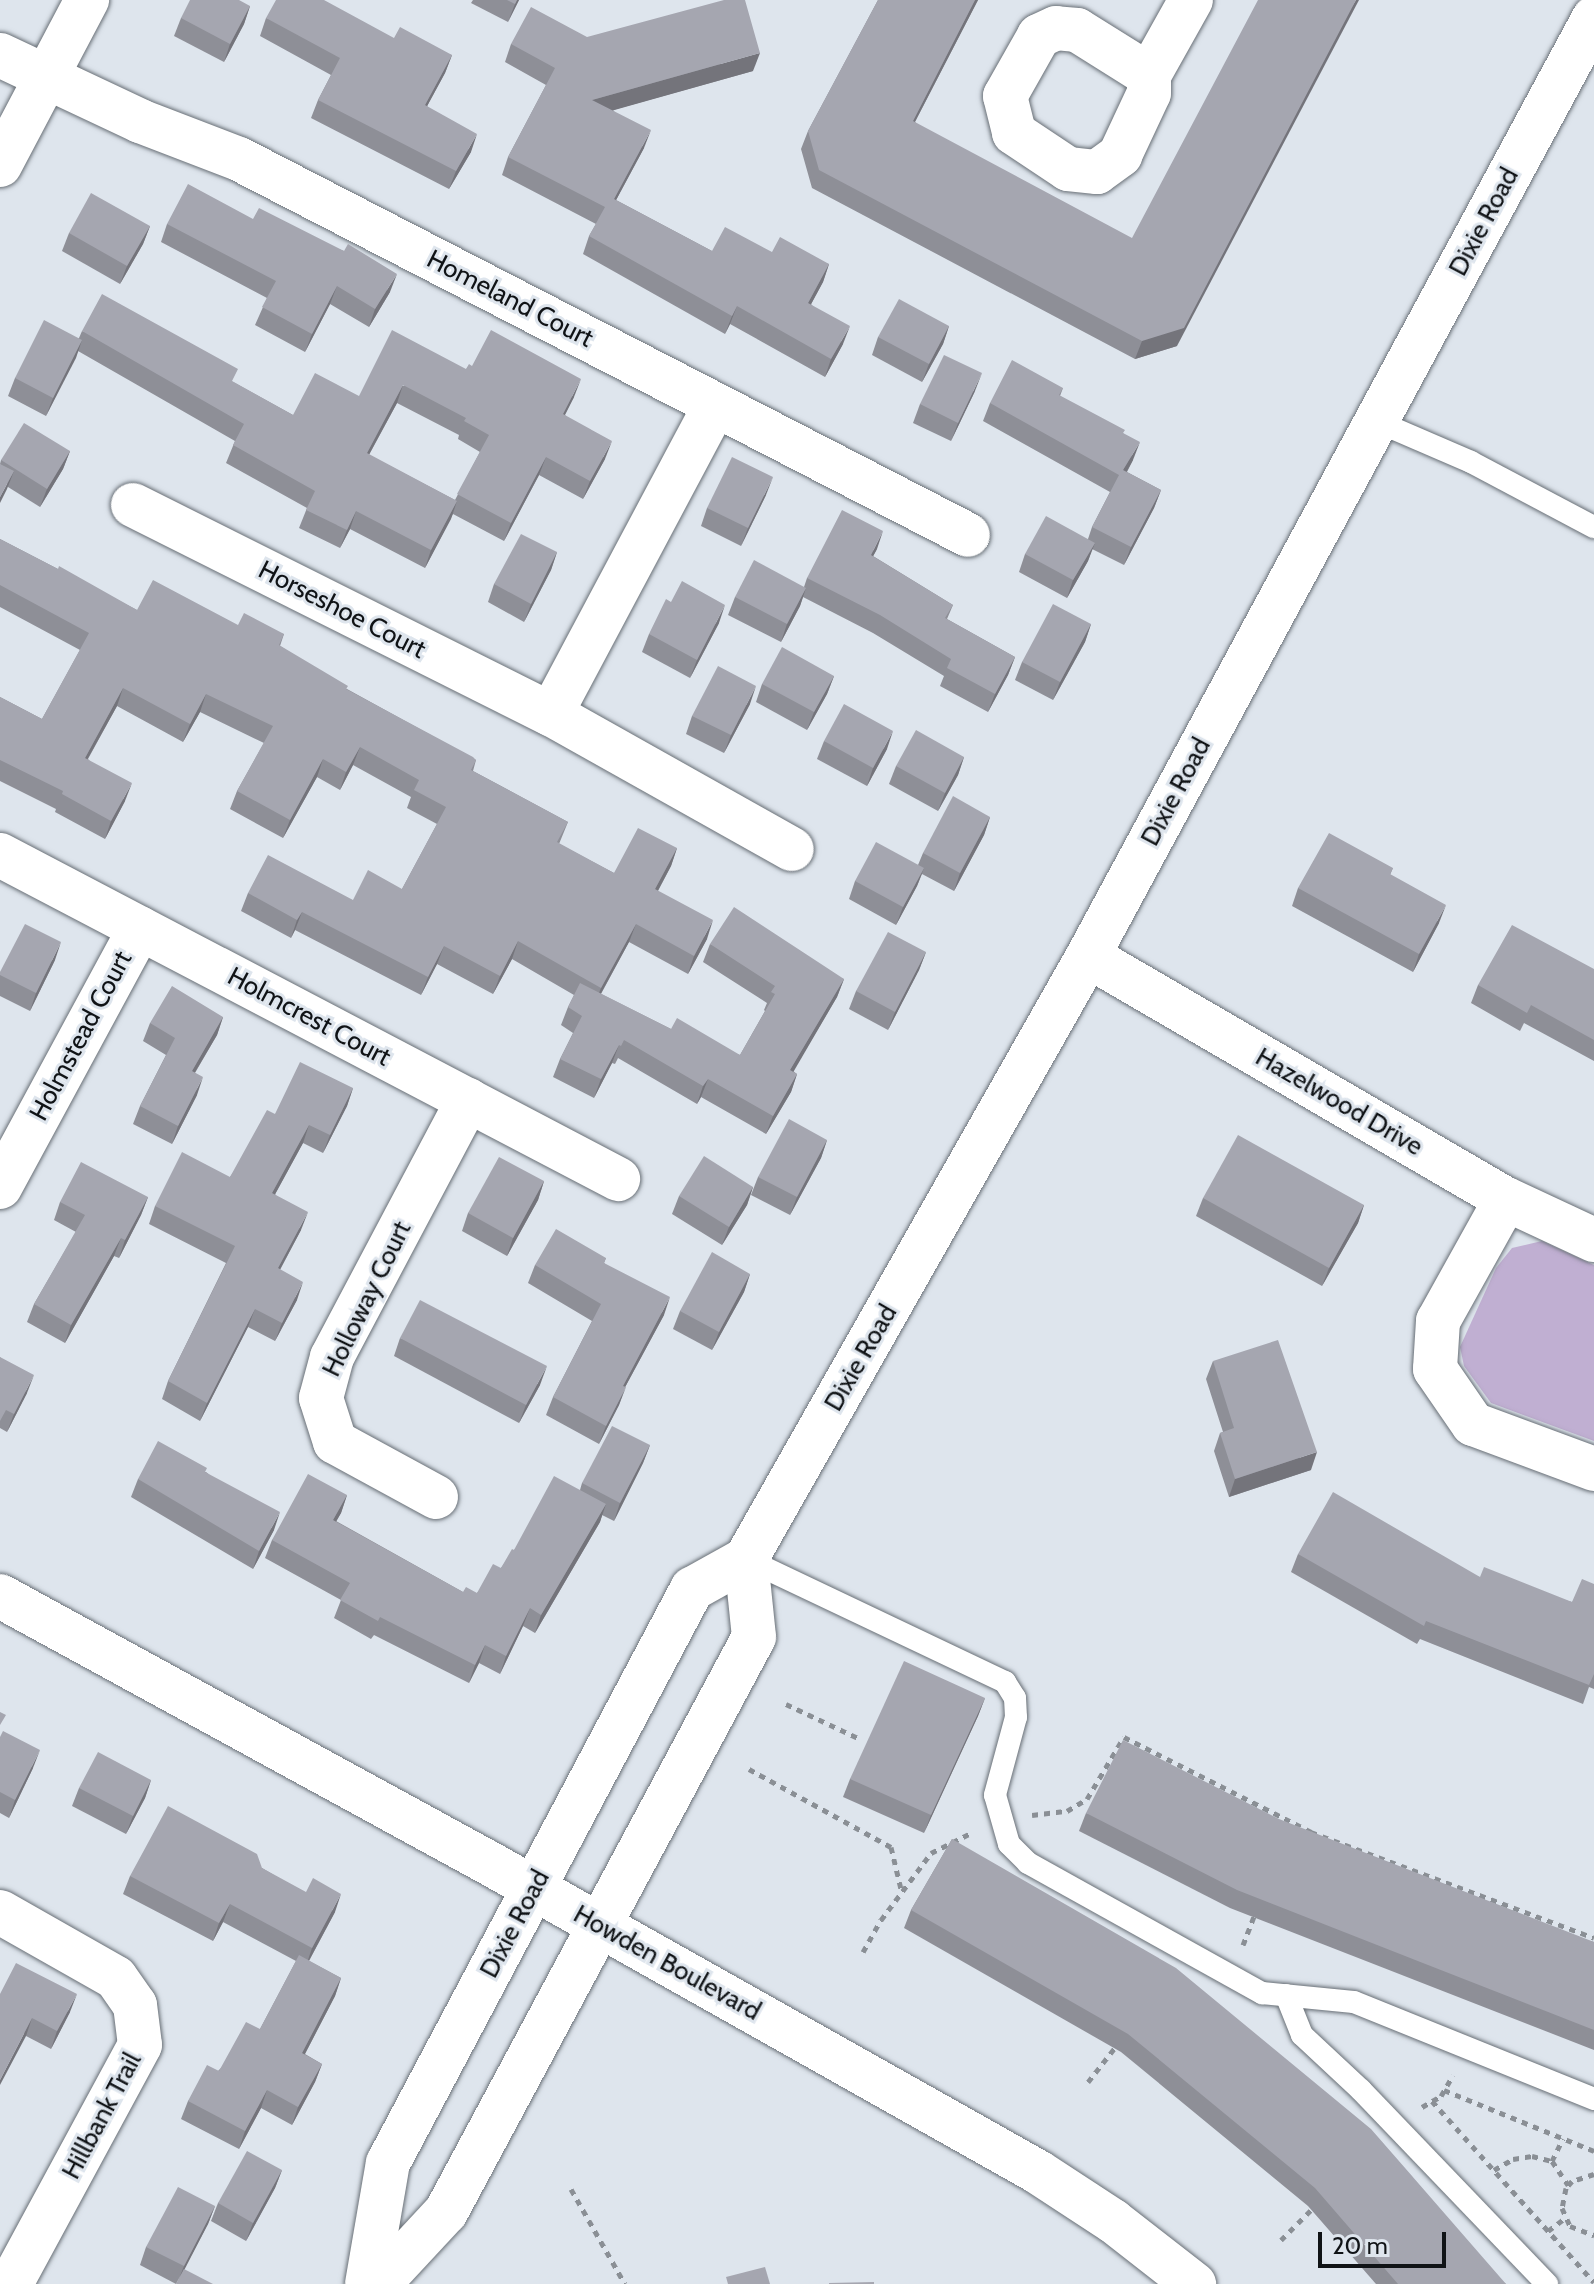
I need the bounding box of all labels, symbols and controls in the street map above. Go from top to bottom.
street label: Dixie Road [1443,163,1525,281]
street label: Homeland Court [422,244,598,354]
street label: Horseshoe Court [253,554,431,666]
street label: Dixie Road [1135,733,1217,851]
street label: Holmstead Court [23,946,139,1126]
street label: Holmcrest Court [222,961,396,1073]
street label: Hazelwood Drive [1250,1042,1428,1162]
street label: Holloway Court [316,1216,418,1382]
street label: Dixie Road [818,1299,904,1417]
street label: Dixie Road [474,1865,556,1983]
street label: Howden Boulevard [568,1899,766,2027]
street label: Hillbank Trail [56,2047,148,2185]
scale bar [1322,2216,1450,2266]
text: 20 m [1332,2231,1388,2260]

